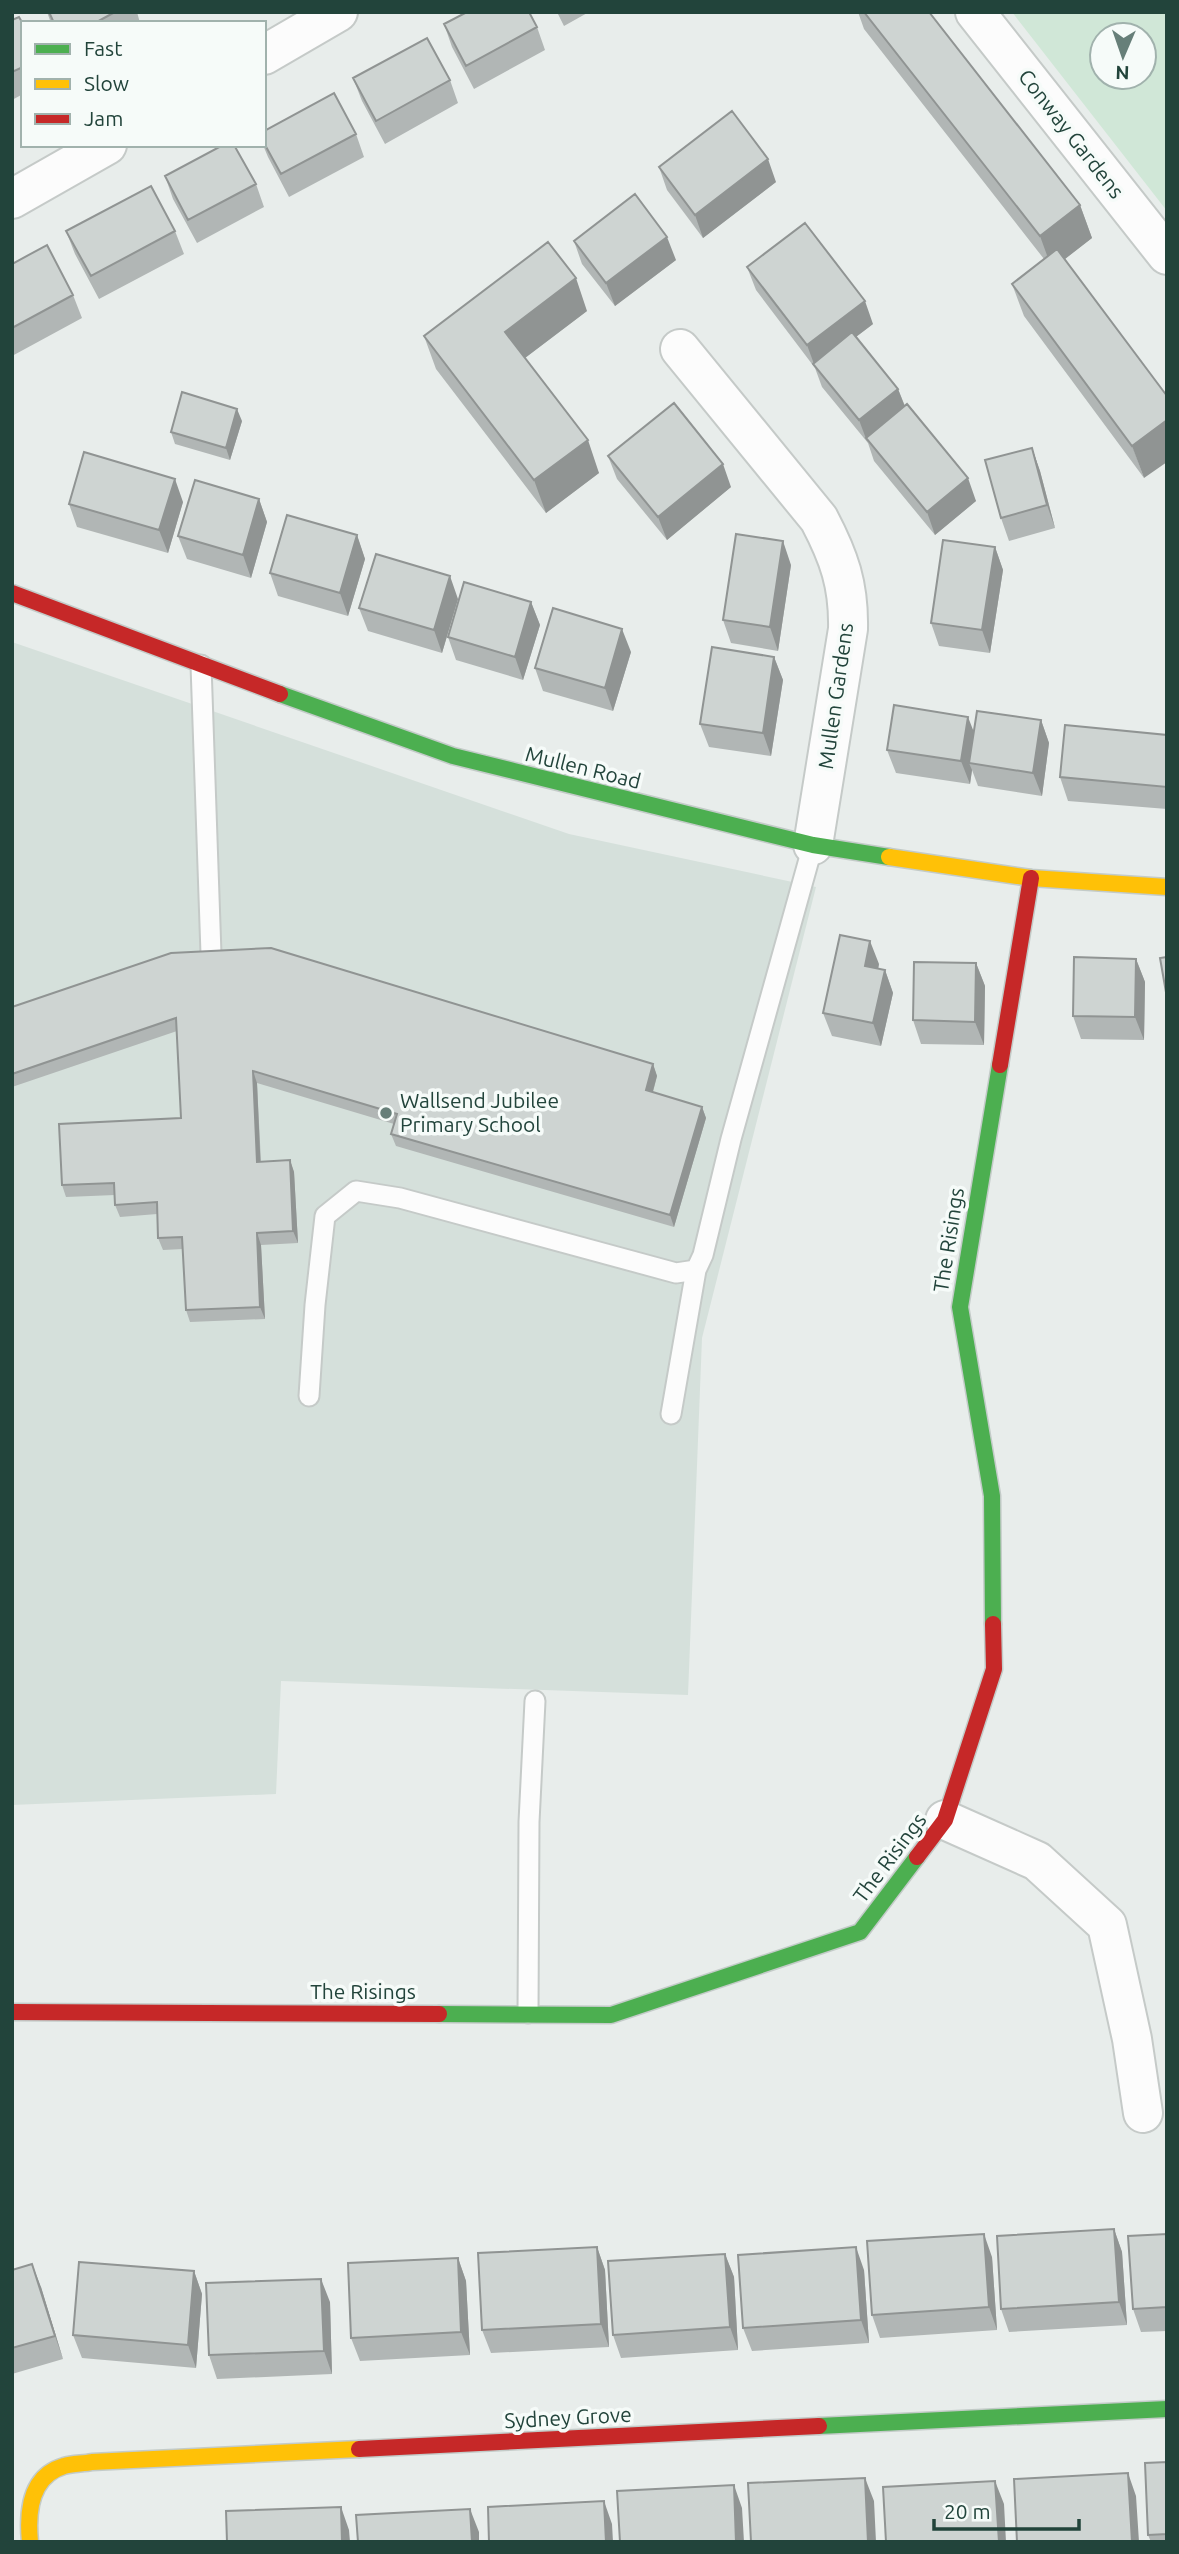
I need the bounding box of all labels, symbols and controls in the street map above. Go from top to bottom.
legend [21,21,266,147]
north arrow [1088,21,1158,91]
text: Fast [84,36,122,60]
text: N [1115,62,1130,84]
street label: Conway Gardens [1014,64,1129,203]
text: Slow [84,71,129,95]
text: Jam [84,106,123,130]
street label: Mullen Gardens [813,621,857,770]
street label: Mullen Road [523,741,643,793]
place label: Wallsend Jubilee Primary School [400,1088,559,1136]
marker: Wallsend Jubilee Primary School [378,1105,394,1121]
street label: The Risings [928,1186,968,1294]
street label: The Risings [848,1808,931,1907]
street label: The Risings [310,1979,416,2003]
street label: Sydney Grove [504,2402,632,2432]
scale bar [934,2488,1079,2532]
text: 20 m [944,2499,991,2523]

